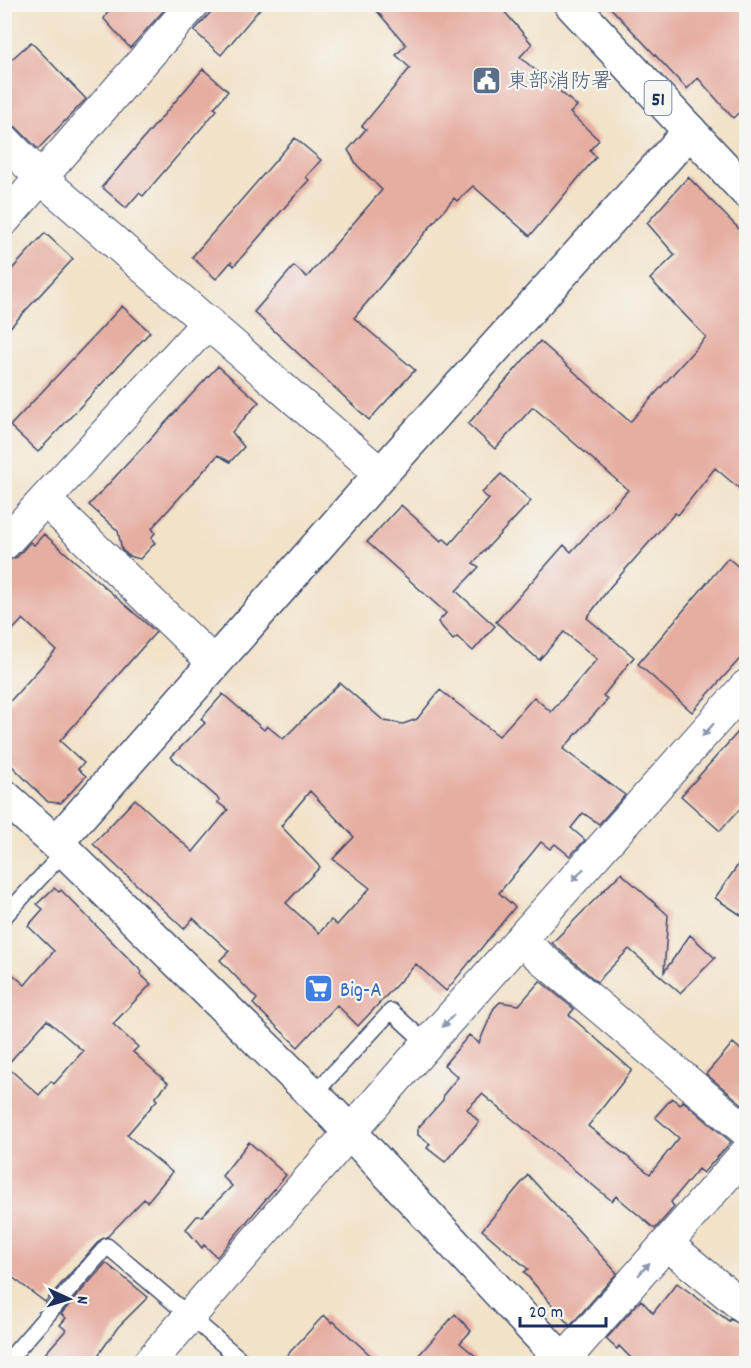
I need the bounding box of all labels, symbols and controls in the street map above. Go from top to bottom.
public building icon: 東部消防署 [470,64,502,96]
place label: 東部消防署 [507,68,612,98]
road number: 51 [644,81,672,115]
one-way arrow [701,722,715,737]
one-way arrow [572,867,585,882]
supermarket icon: Big-A [303,973,335,1005]
place label: Big-A [340,977,382,1007]
one-way arrow [441,1013,455,1028]
one-way arrow [637,1262,651,1277]
north arrow [39,1269,99,1329]
scale bar [520,1290,606,1328]
text: N [70,1295,93,1305]
text: 20 m [529,1301,563,1326]

